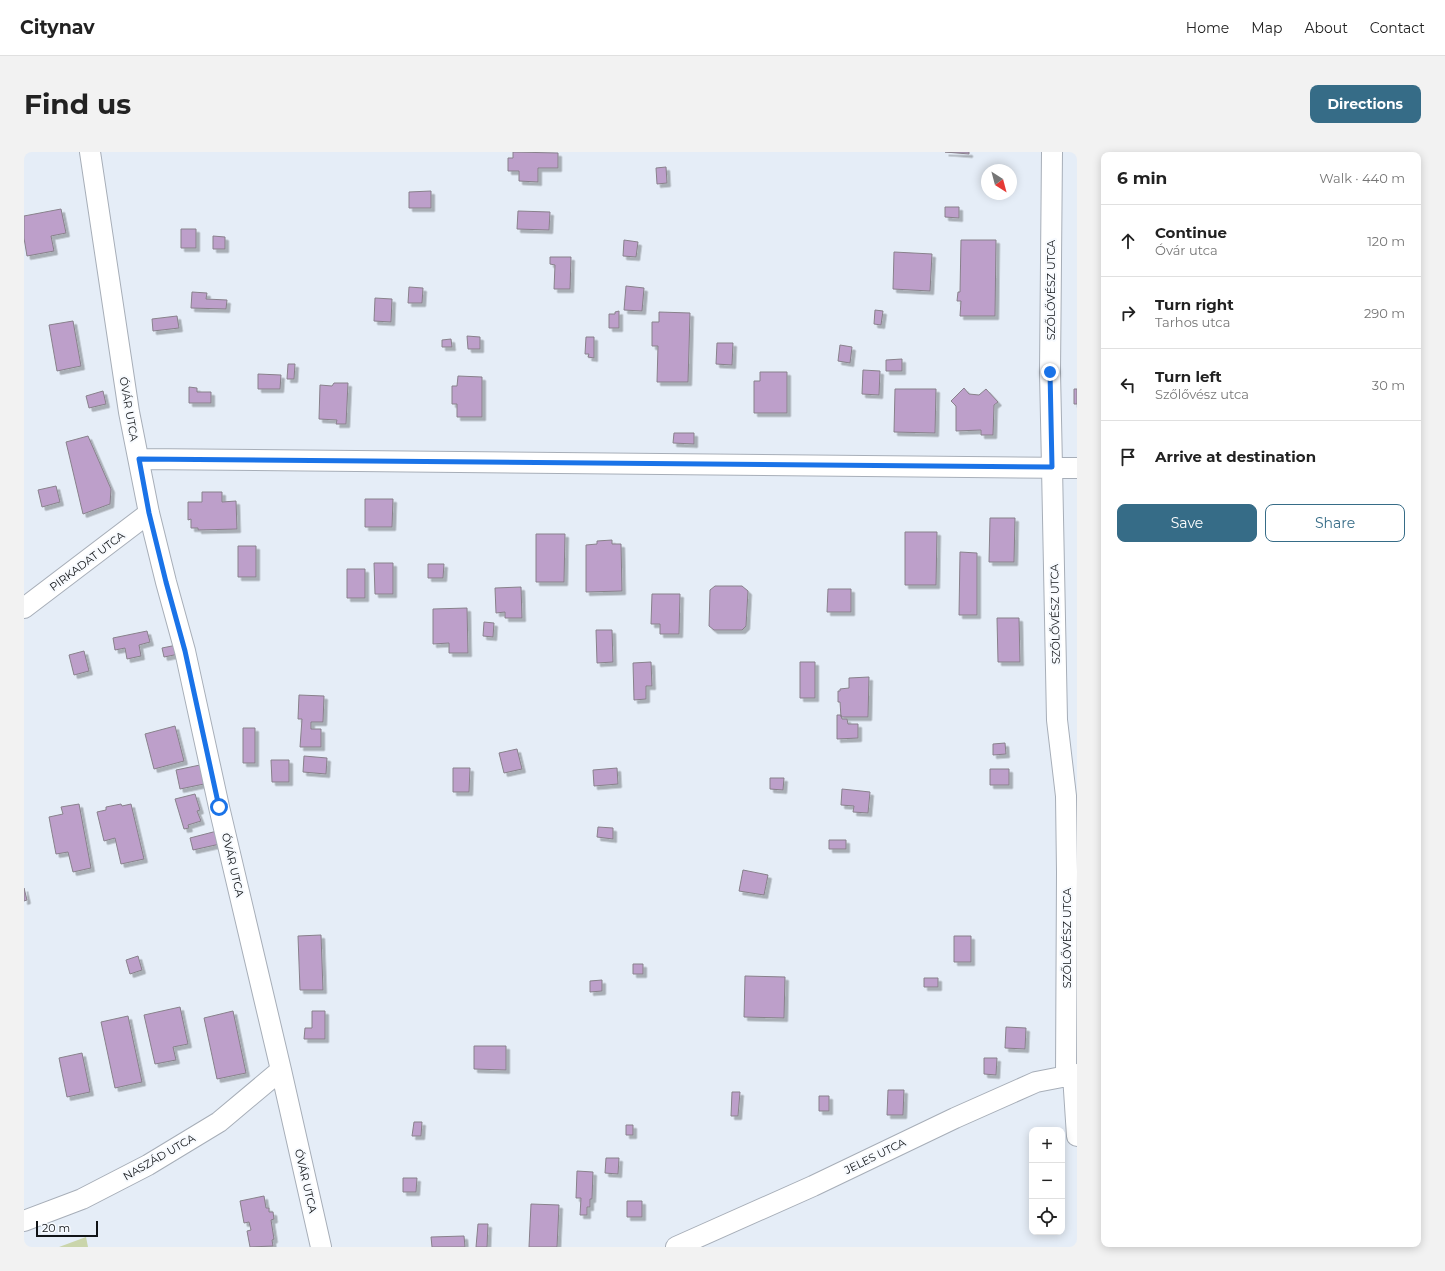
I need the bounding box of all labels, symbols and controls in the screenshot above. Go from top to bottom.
text: Citynav [20,16,95,39]
text: Home [1186,19,1229,37]
text: Map [1251,19,1282,37]
text: About [1304,19,1348,37]
text: Contact [1370,19,1425,37]
button: Directions [1310,85,1421,123]
text: Find us [24,87,131,121]
north arrow [981,164,1017,200]
text: 6 min [1117,168,1167,188]
text: Walk · 440 m [1319,170,1405,186]
text: Continue [1155,223,1227,242]
icon: ahead [1117,230,1139,252]
text: 120 m [1367,233,1405,249]
street label: SZŐLŐVÉSZ UTCA [1044,240,1058,340]
text: Óvár utca [1155,242,1218,258]
text: Turn right [1155,295,1234,314]
icon: right [1117,302,1139,324]
text: 290 m [1364,305,1405,321]
text: Tarhos utca [1155,314,1230,330]
route end [1041,363,1059,381]
text: Turn left [1155,367,1222,386]
icon: left [1117,374,1139,396]
street label: ÓVÁR UTCA [116,376,142,442]
text: 30 m [1372,377,1405,393]
text: Szőlővész utca [1155,386,1249,402]
icon: arrive [1117,446,1139,468]
text: Arrive at destination [1155,447,1316,466]
button: Save [1117,504,1257,542]
button: Share [1265,504,1405,542]
street label: PIRKADAT UTCA [47,528,127,594]
street label: SZŐLŐVÉSZ UTCA [1047,564,1063,664]
route start [210,798,228,816]
street label: ÓVÁR UTCA [219,832,247,898]
street label: SZŐLŐVÉSZ UTCA [1060,888,1074,988]
map controls [1029,1127,1065,1235]
button: + [1029,1127,1065,1163]
street label: NASZÁD UTCA [120,1131,198,1183]
street label: JELES UTCA [841,1135,908,1177]
street label: ÓVÁR UTCA [292,1148,320,1214]
button: − [1029,1163,1065,1199]
button: locate [1029,1199,1065,1235]
scale bar [36,1219,98,1238]
text: 20 m [42,1221,70,1235]

